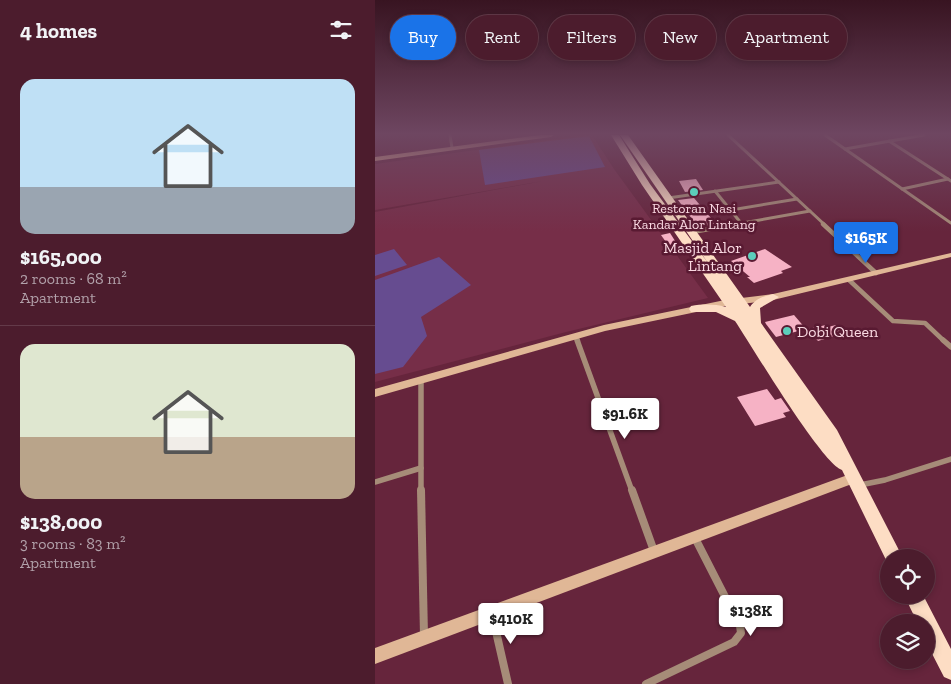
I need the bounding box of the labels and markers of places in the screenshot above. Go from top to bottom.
marker: Restoran Nasi Kandar Alor Lintang [688,186,700,198]
place label: Restoran Nasi Kandar Alor Lintang [633,200,756,233]
pin: $165K [831,222,901,264]
place label: Masjid Alor Lintang [663,238,742,275]
marker: Masjid Alor Lintang [746,250,758,262]
place label: Dobi Queen [797,322,879,341]
marker: Dobi Queen [781,325,793,337]
pin: $91.6K [584,398,666,440]
pin: $138K [716,594,786,637]
pin: $410K [476,602,546,645]

